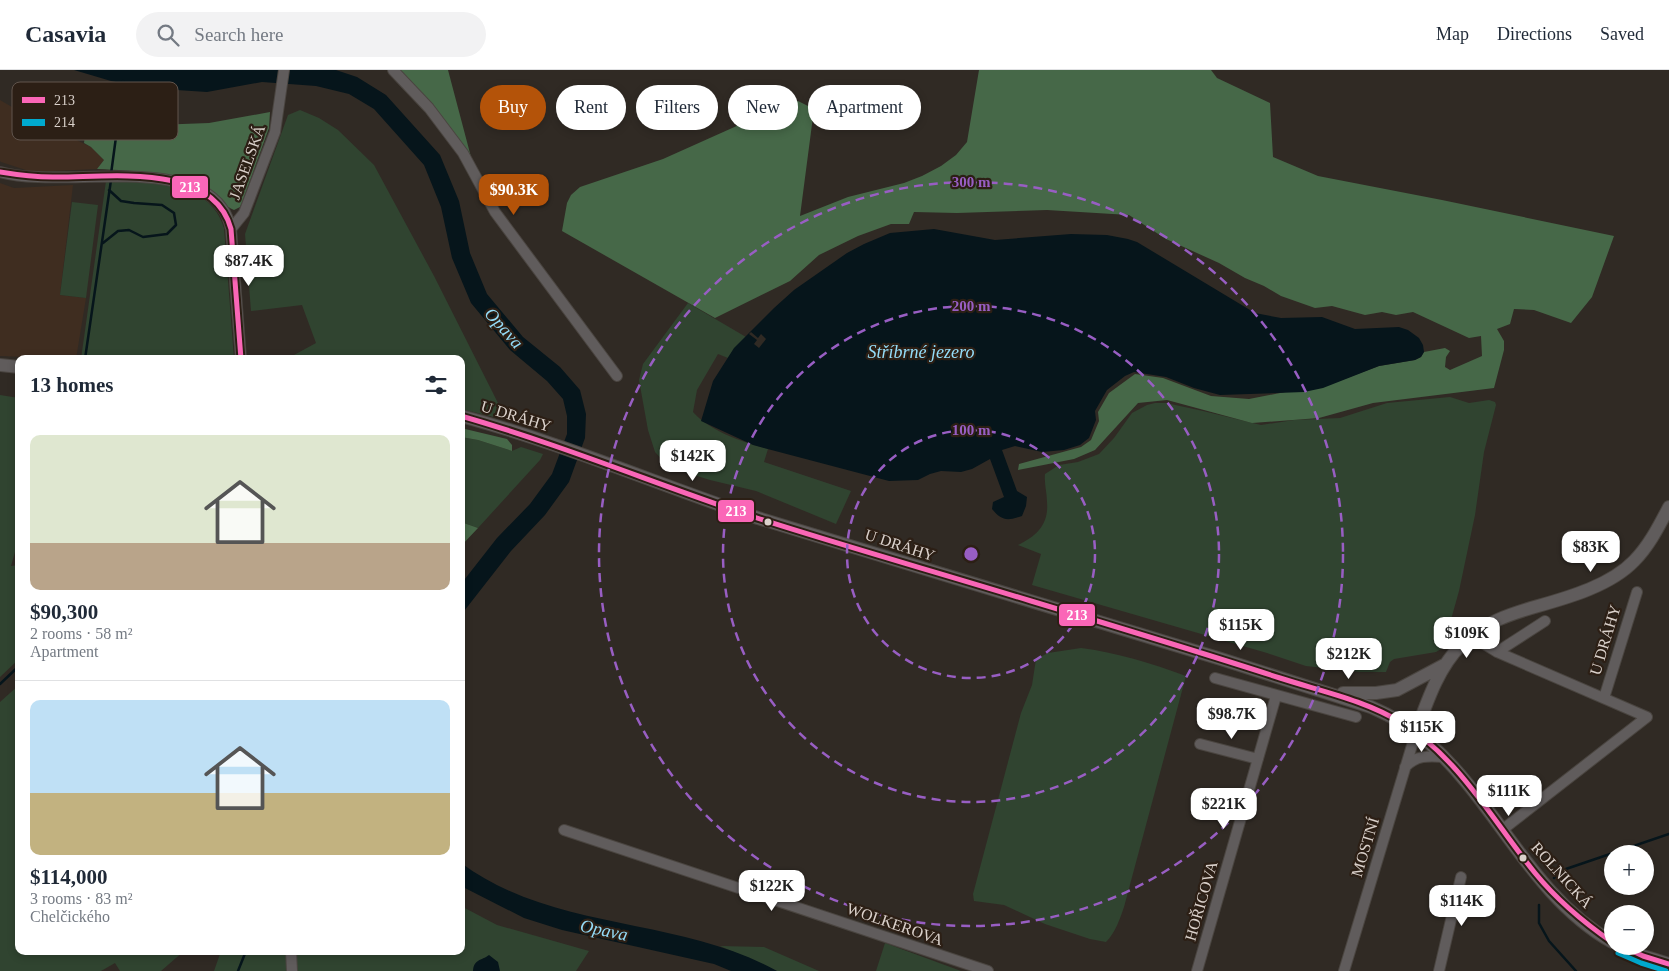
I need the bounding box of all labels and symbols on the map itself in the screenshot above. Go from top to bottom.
legend [12,82,178,140]
text: 213 [54,93,75,108]
text: 214 [54,115,75,130]
street label: JASELSKÁ [225,122,269,202]
pin: $90.3K [473,174,555,216]
text: 300 m [952,174,991,190]
line badge: 213 [171,175,209,199]
text: 213 [180,180,201,195]
pin: $87.4K [208,244,290,287]
text: 200 m [952,298,991,314]
water label: Opava [481,303,527,353]
water label: Stříbrné jezero [868,342,974,362]
street label: U DRÁHY [479,396,554,435]
text: 100 m [952,422,991,438]
pin: $142K [658,440,728,482]
line badge: 213 [717,499,755,523]
text: 213 [726,504,747,519]
unlabelled marker [763,517,773,527]
street label: U DRÁHY [863,525,938,564]
pin: $83K [1561,530,1621,573]
centre of rings [962,545,980,563]
street label: U DRÁHY [1585,602,1624,677]
line badge: 213 [1058,603,1096,627]
text: 213 [1067,608,1088,623]
pin: $115K [1206,608,1276,651]
pin: $109K [1432,616,1502,659]
pin: $212K [1314,638,1384,680]
pin: $98.7K [1191,698,1273,740]
pin: $115K [1387,710,1457,753]
pin: $111K [1474,774,1544,817]
pin: $221K [1189,788,1259,830]
street label: MOSTNÍ [1347,815,1382,879]
street label: ROLNICKÁ [1528,838,1597,912]
unlabelled marker [1518,853,1528,863]
street label: HOŘICOVA [1181,858,1221,943]
pin: $122K [737,870,807,912]
pin: $114K [1427,884,1497,927]
street label: WOLKEROVA [844,900,946,949]
water label: Opava [578,915,630,945]

